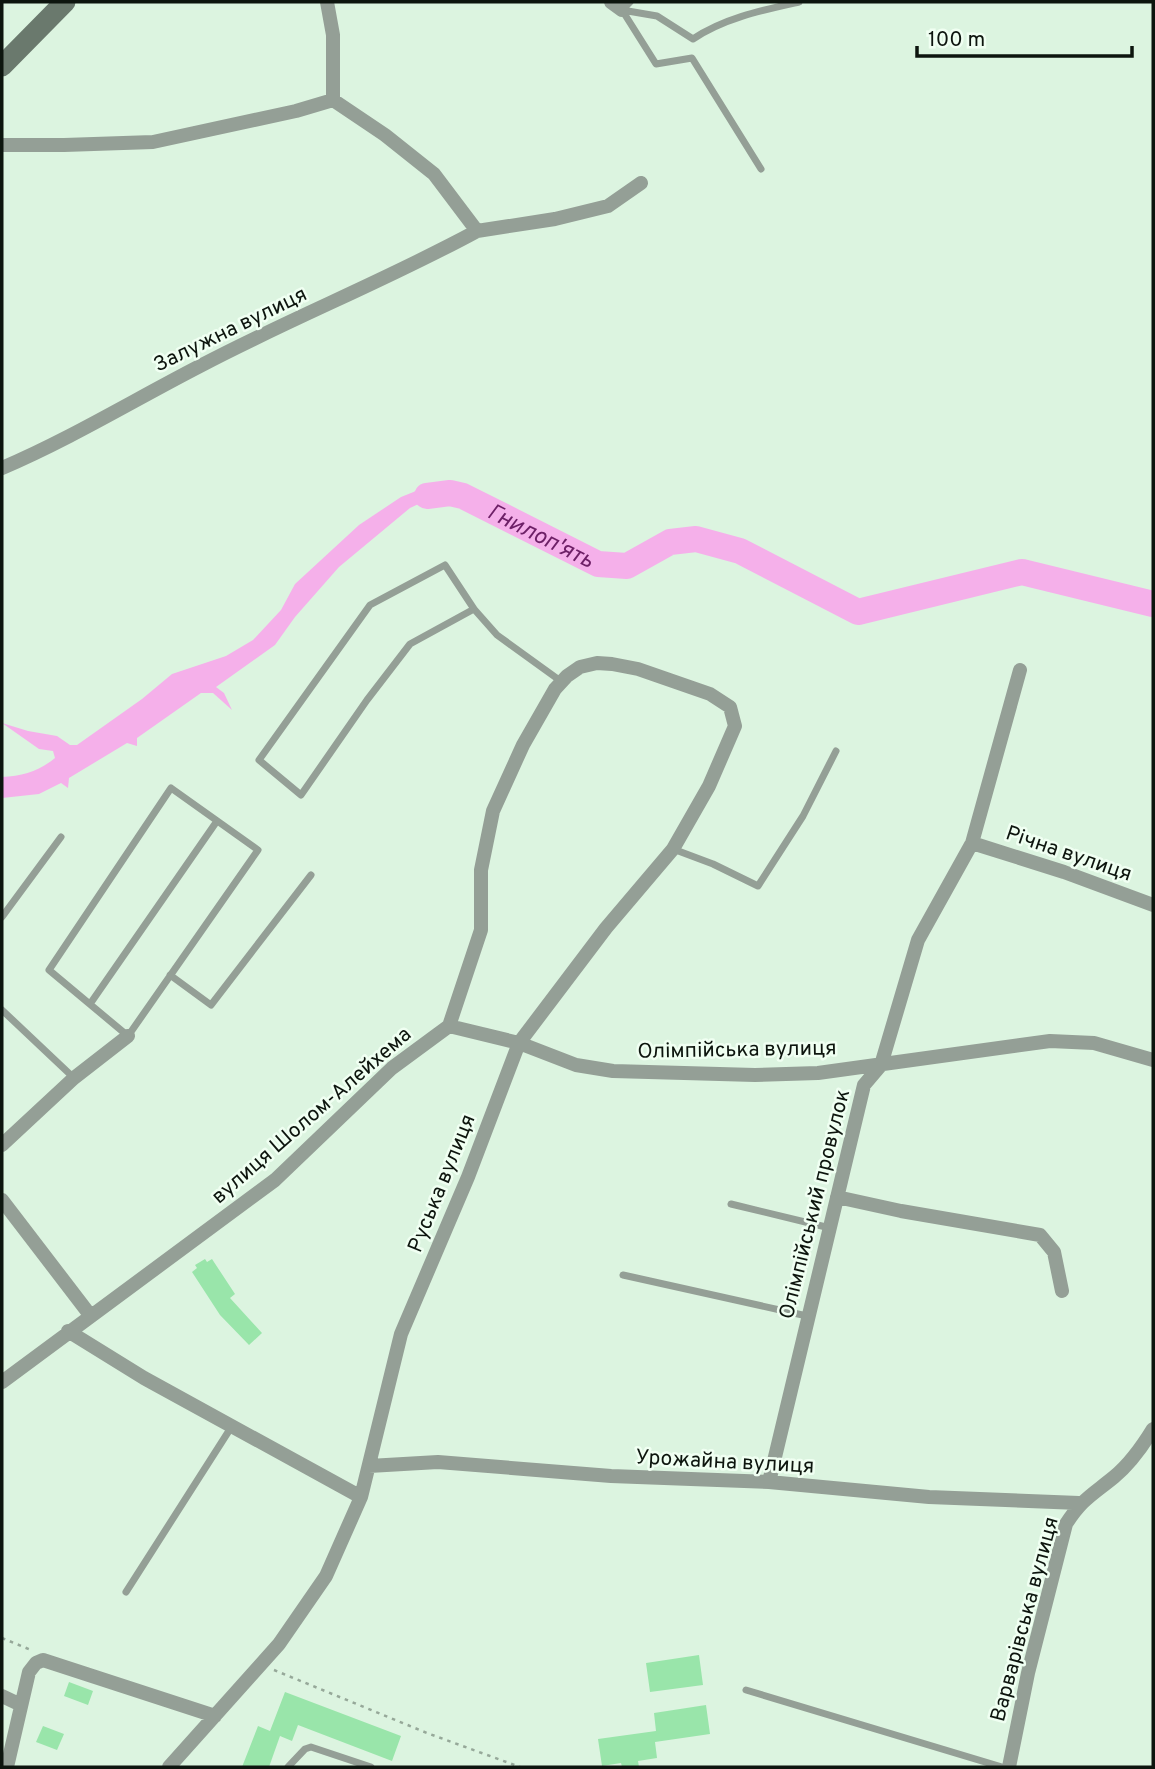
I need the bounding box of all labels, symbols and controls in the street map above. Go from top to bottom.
scale bar [917,14,1132,58]
text: 100 m [928,27,985,54]
street label: Залужна вулиця [149,281,312,379]
water label: Гнилоп'ять [482,499,598,577]
street label: Річна вулиця [1002,820,1135,889]
street label: вулиця Шолом-Алейхема [206,1022,418,1210]
street label: Олімпійська вулиця [637,1035,837,1066]
street label: Олімпійський провулок [774,1087,857,1322]
street label: Руська вулиця [402,1110,482,1257]
street label: Урожайна вулиця [635,1444,815,1481]
street label: Варварівська вулиця [985,1514,1066,1725]

